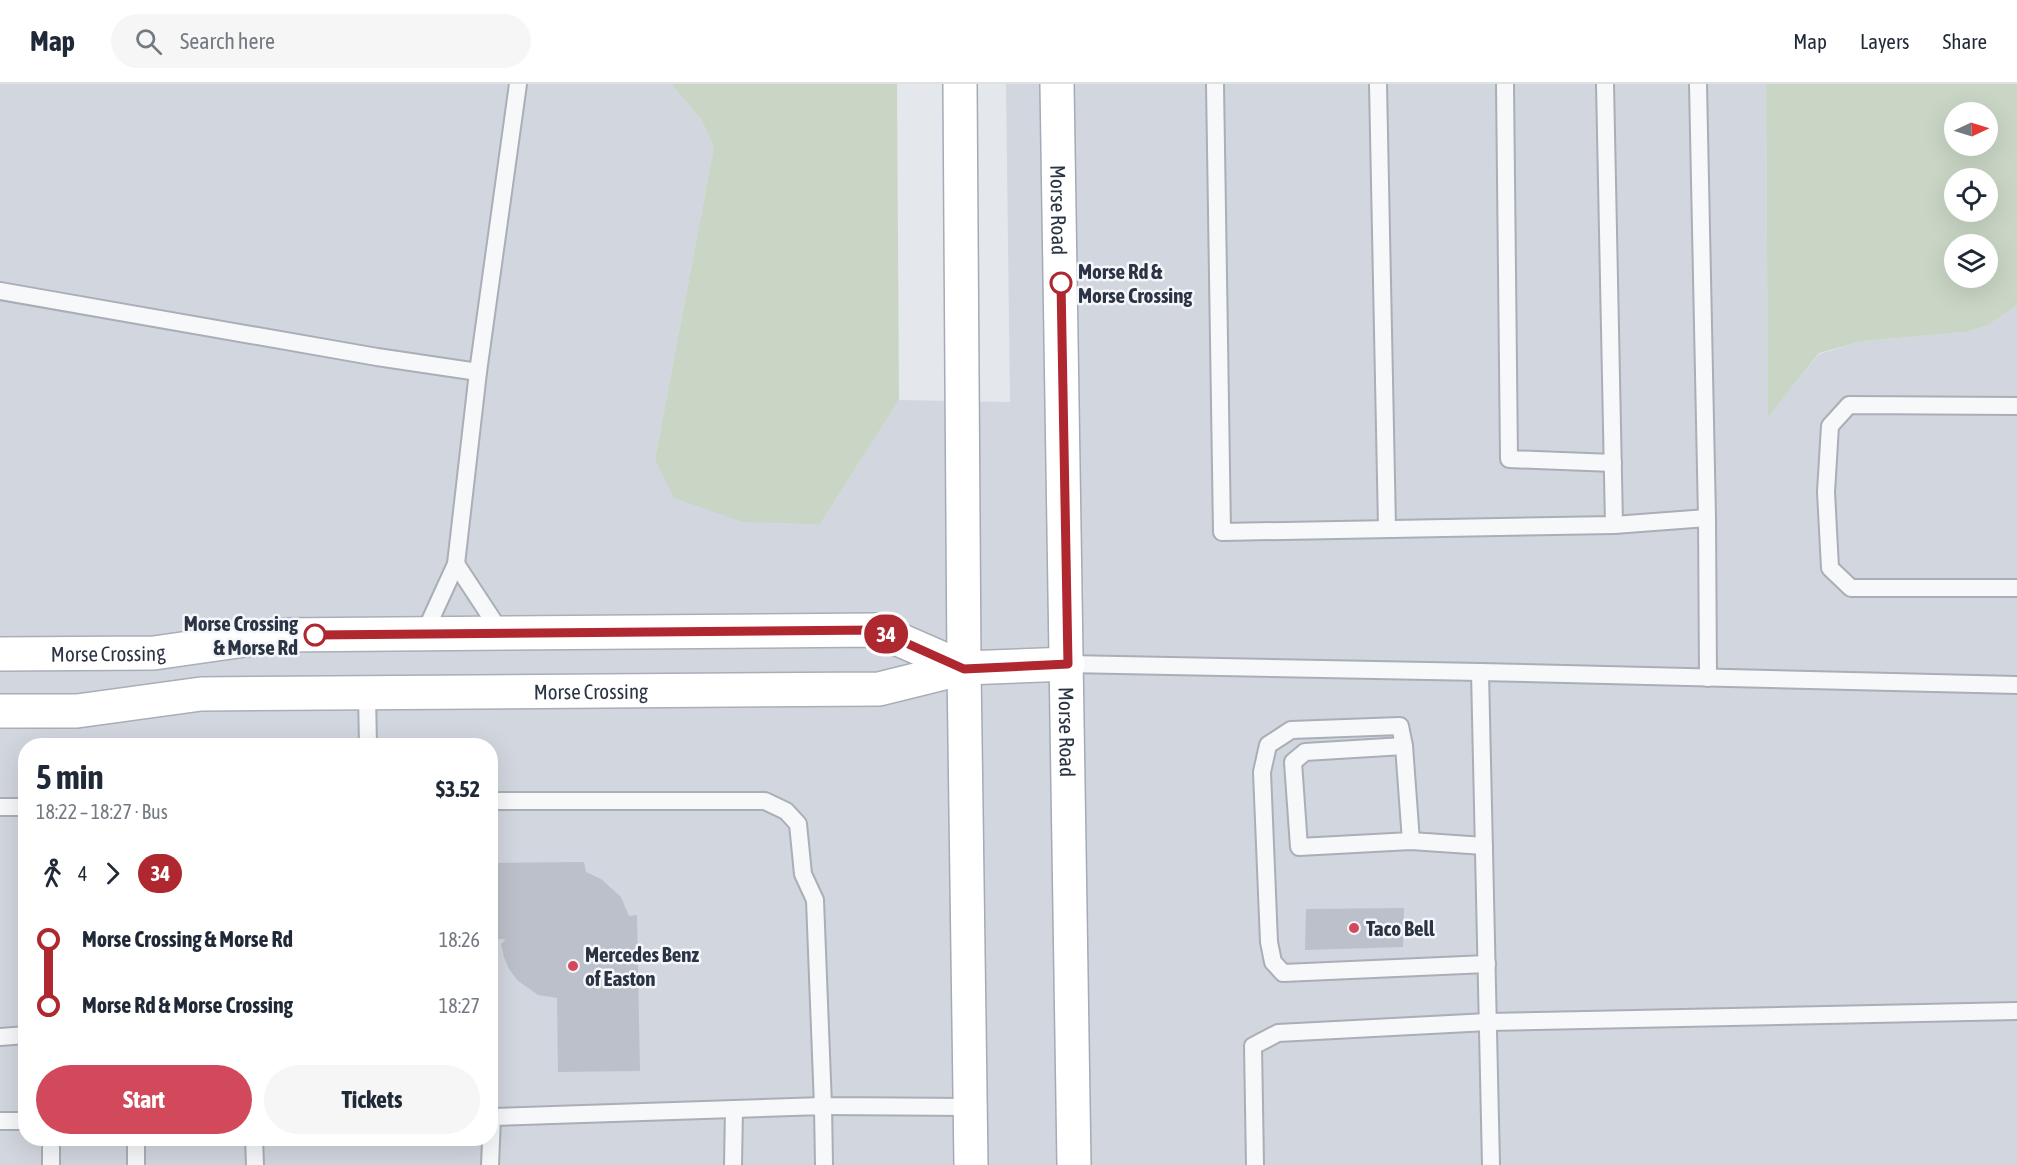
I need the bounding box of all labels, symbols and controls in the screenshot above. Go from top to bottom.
search box [111,14,531,68]
text: Map [30,25,75,57]
icon: search [132,25,165,58]
text: Search here [180,28,275,54]
text: Map [1793,29,1827,53]
text: Layers [1860,29,1910,53]
text: Share [1943,29,1987,53]
north arrow [1944,102,1998,156]
map controls [1944,102,1998,288]
street label: Morse Road [1046,165,1072,255]
button: locate [1944,168,1998,222]
button: layers [1944,234,1998,288]
place label: Morse Rd & Morse Crossing [1078,259,1193,307]
marker: Morse Rd & Morse Crossing [1050,272,1072,294]
place label: Morse Crossing & Morse Rd [184,611,299,659]
line badge: 34 [859,614,913,654]
text: 34 [876,622,896,646]
marker: Morse Crossing & Morse Rd [304,624,326,646]
street label: Morse Crossing [51,640,167,666]
street label: Morse Crossing [534,679,648,704]
street label: Morse Road [1054,687,1080,777]
text: 5 min [36,758,103,796]
text: $3.52 [436,776,480,802]
text: 18:22 – 18:27 · Bus [36,800,168,823]
icon: walk [36,857,69,890]
icon: forward [96,857,129,890]
text: 34 [150,861,170,885]
text: 4 [78,862,87,885]
place label: Taco Bell [1366,916,1435,940]
marker: Taco Bell [1347,921,1361,935]
text: Morse Crossing & Morse Rd [82,926,293,952]
text: 18:26 [439,928,480,951]
place label: Mercedes Benz of Easton [585,942,699,990]
marker: Mercedes Benz of Easton [566,959,580,973]
text: Morse Rd & Morse Crossing [82,992,293,1018]
text: 18:27 [439,994,480,1017]
button: Start [36,1065,252,1134]
button: Tickets [264,1065,480,1134]

